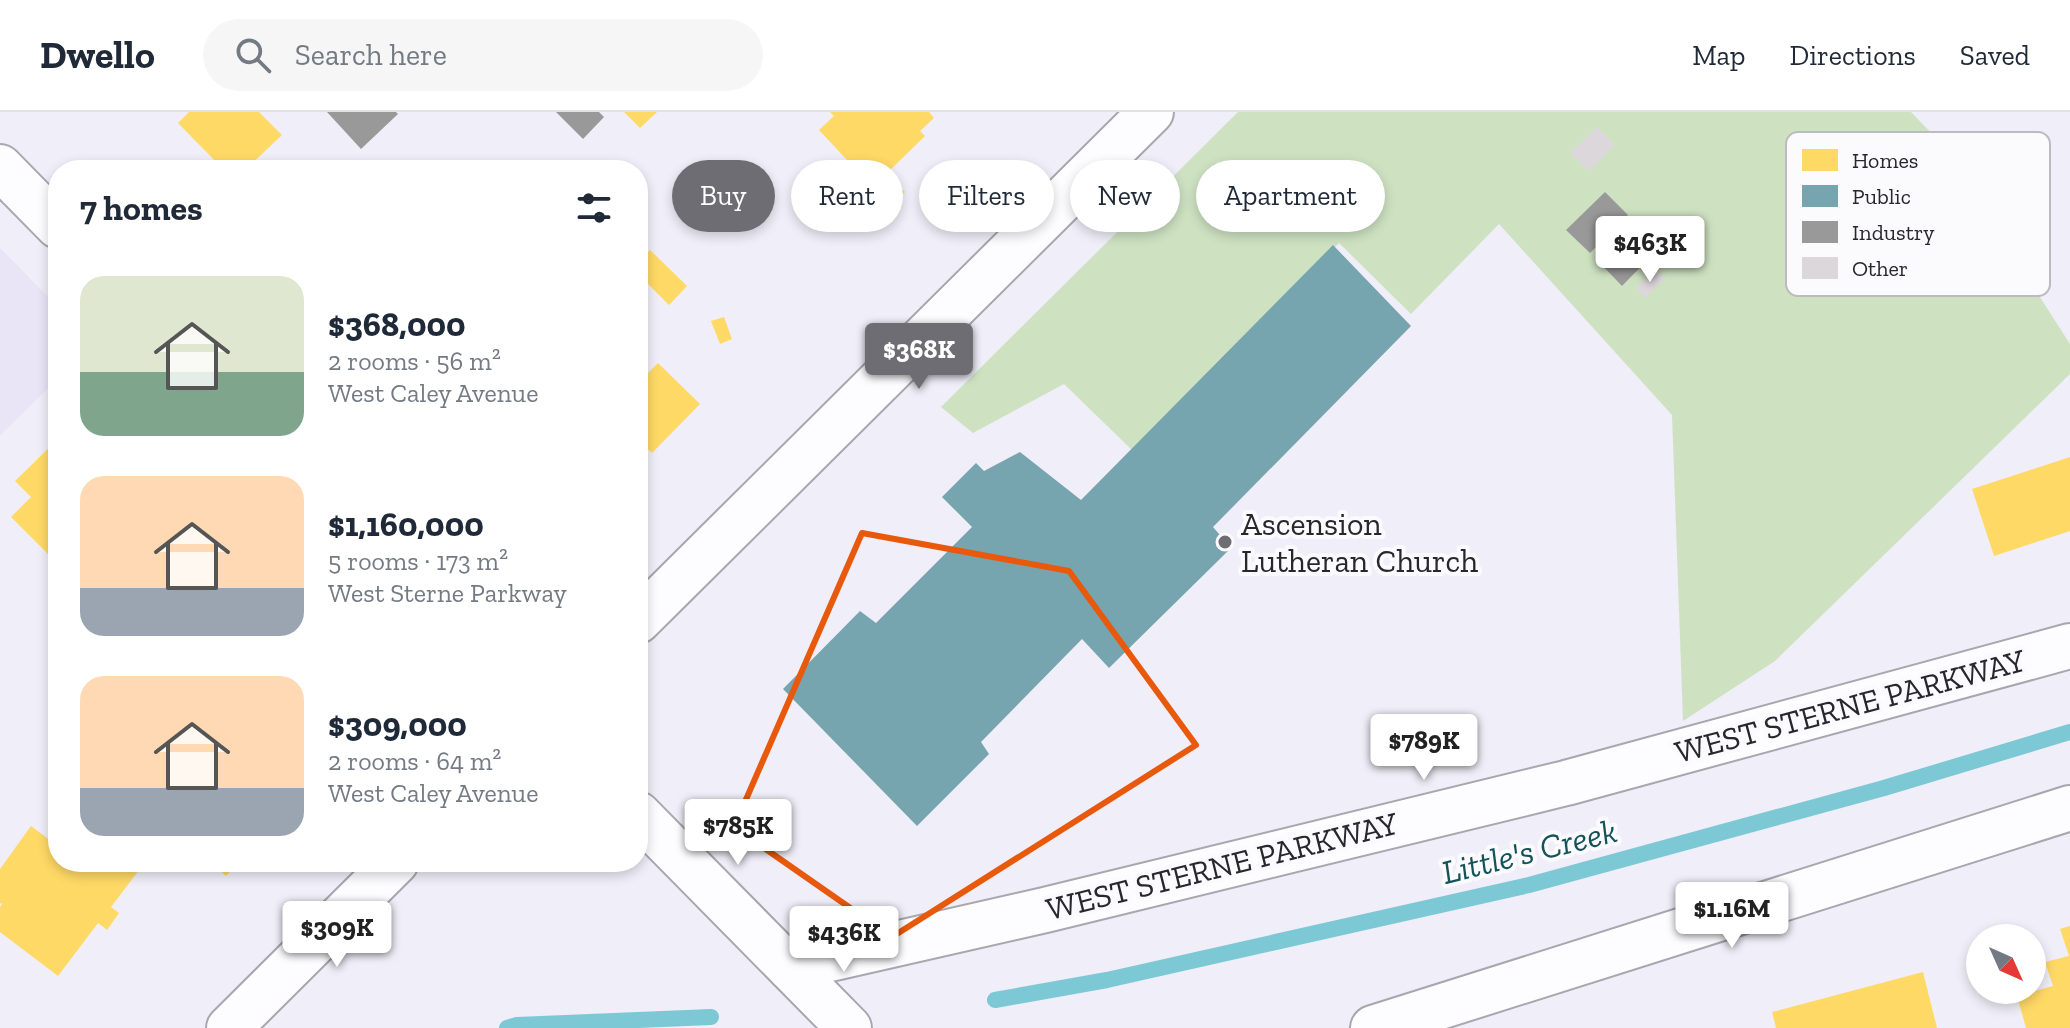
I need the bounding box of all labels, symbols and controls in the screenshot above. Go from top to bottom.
search box [203,19,763,91]
text: Dwello [40,32,155,78]
icon: search [231,33,275,77]
text: Search here [295,37,447,73]
text: Map [1692,39,1745,72]
text: Directions [1789,39,1916,72]
text: Saved [1960,39,2030,72]
legend [1786,132,2050,296]
text: Homes [1852,147,1918,174]
chip: Buy [672,160,775,232]
chip: Rent [791,160,903,232]
chip: Filters [919,160,1054,232]
chip: New [1070,160,1180,232]
chip: Apartment [1196,160,1385,232]
text: Public [1852,183,1911,210]
icon: filters [572,186,616,230]
text: 7 homes [80,188,203,229]
pin: $463K [1594,216,1706,284]
text: Industry [1852,219,1935,246]
text: $463K [1614,226,1686,258]
text: Other [1852,255,1908,282]
text: $368,000 [328,304,466,345]
icon: home [144,308,240,404]
pin: $368K [863,323,975,391]
text: $368K [883,333,955,365]
text: 2 rooms · 56 m² [328,345,501,377]
text: West Caley Avenue [328,377,538,409]
text: $1,160,000 [328,504,484,545]
place label: Ascension Lutheran Church [1241,505,1478,580]
icon: home [144,508,240,604]
marker: Ascension Lutheran Church [1216,533,1234,551]
text: 5 rooms · 173 m² [328,545,508,577]
text: West Sterne Parkway [328,577,567,609]
street label: WEST STERNE PARKWAY [1671,641,2030,771]
text: $309,000 [328,704,467,745]
icon: home [144,708,240,804]
pin: $789K [1368,714,1480,782]
text: $789K [1388,724,1460,756]
text: 2 rooms · 64 m² [328,745,501,777]
text: West Caley Avenue [328,777,538,809]
pin: $785K [682,799,794,867]
street label: WEST STERNE PARKWAY [1042,804,1402,928]
text: $785K [703,809,773,841]
water label: Little's Creek [1437,810,1621,893]
pin: $1.16M [1667,882,1797,950]
text: $1.16M [1693,892,1771,924]
pin: $309K [281,901,393,969]
pin: $436K [788,906,900,974]
text: $309K [300,911,374,943]
text: $436K [808,916,880,948]
north arrow [1966,924,2046,1004]
map controls [1966,924,2046,1004]

